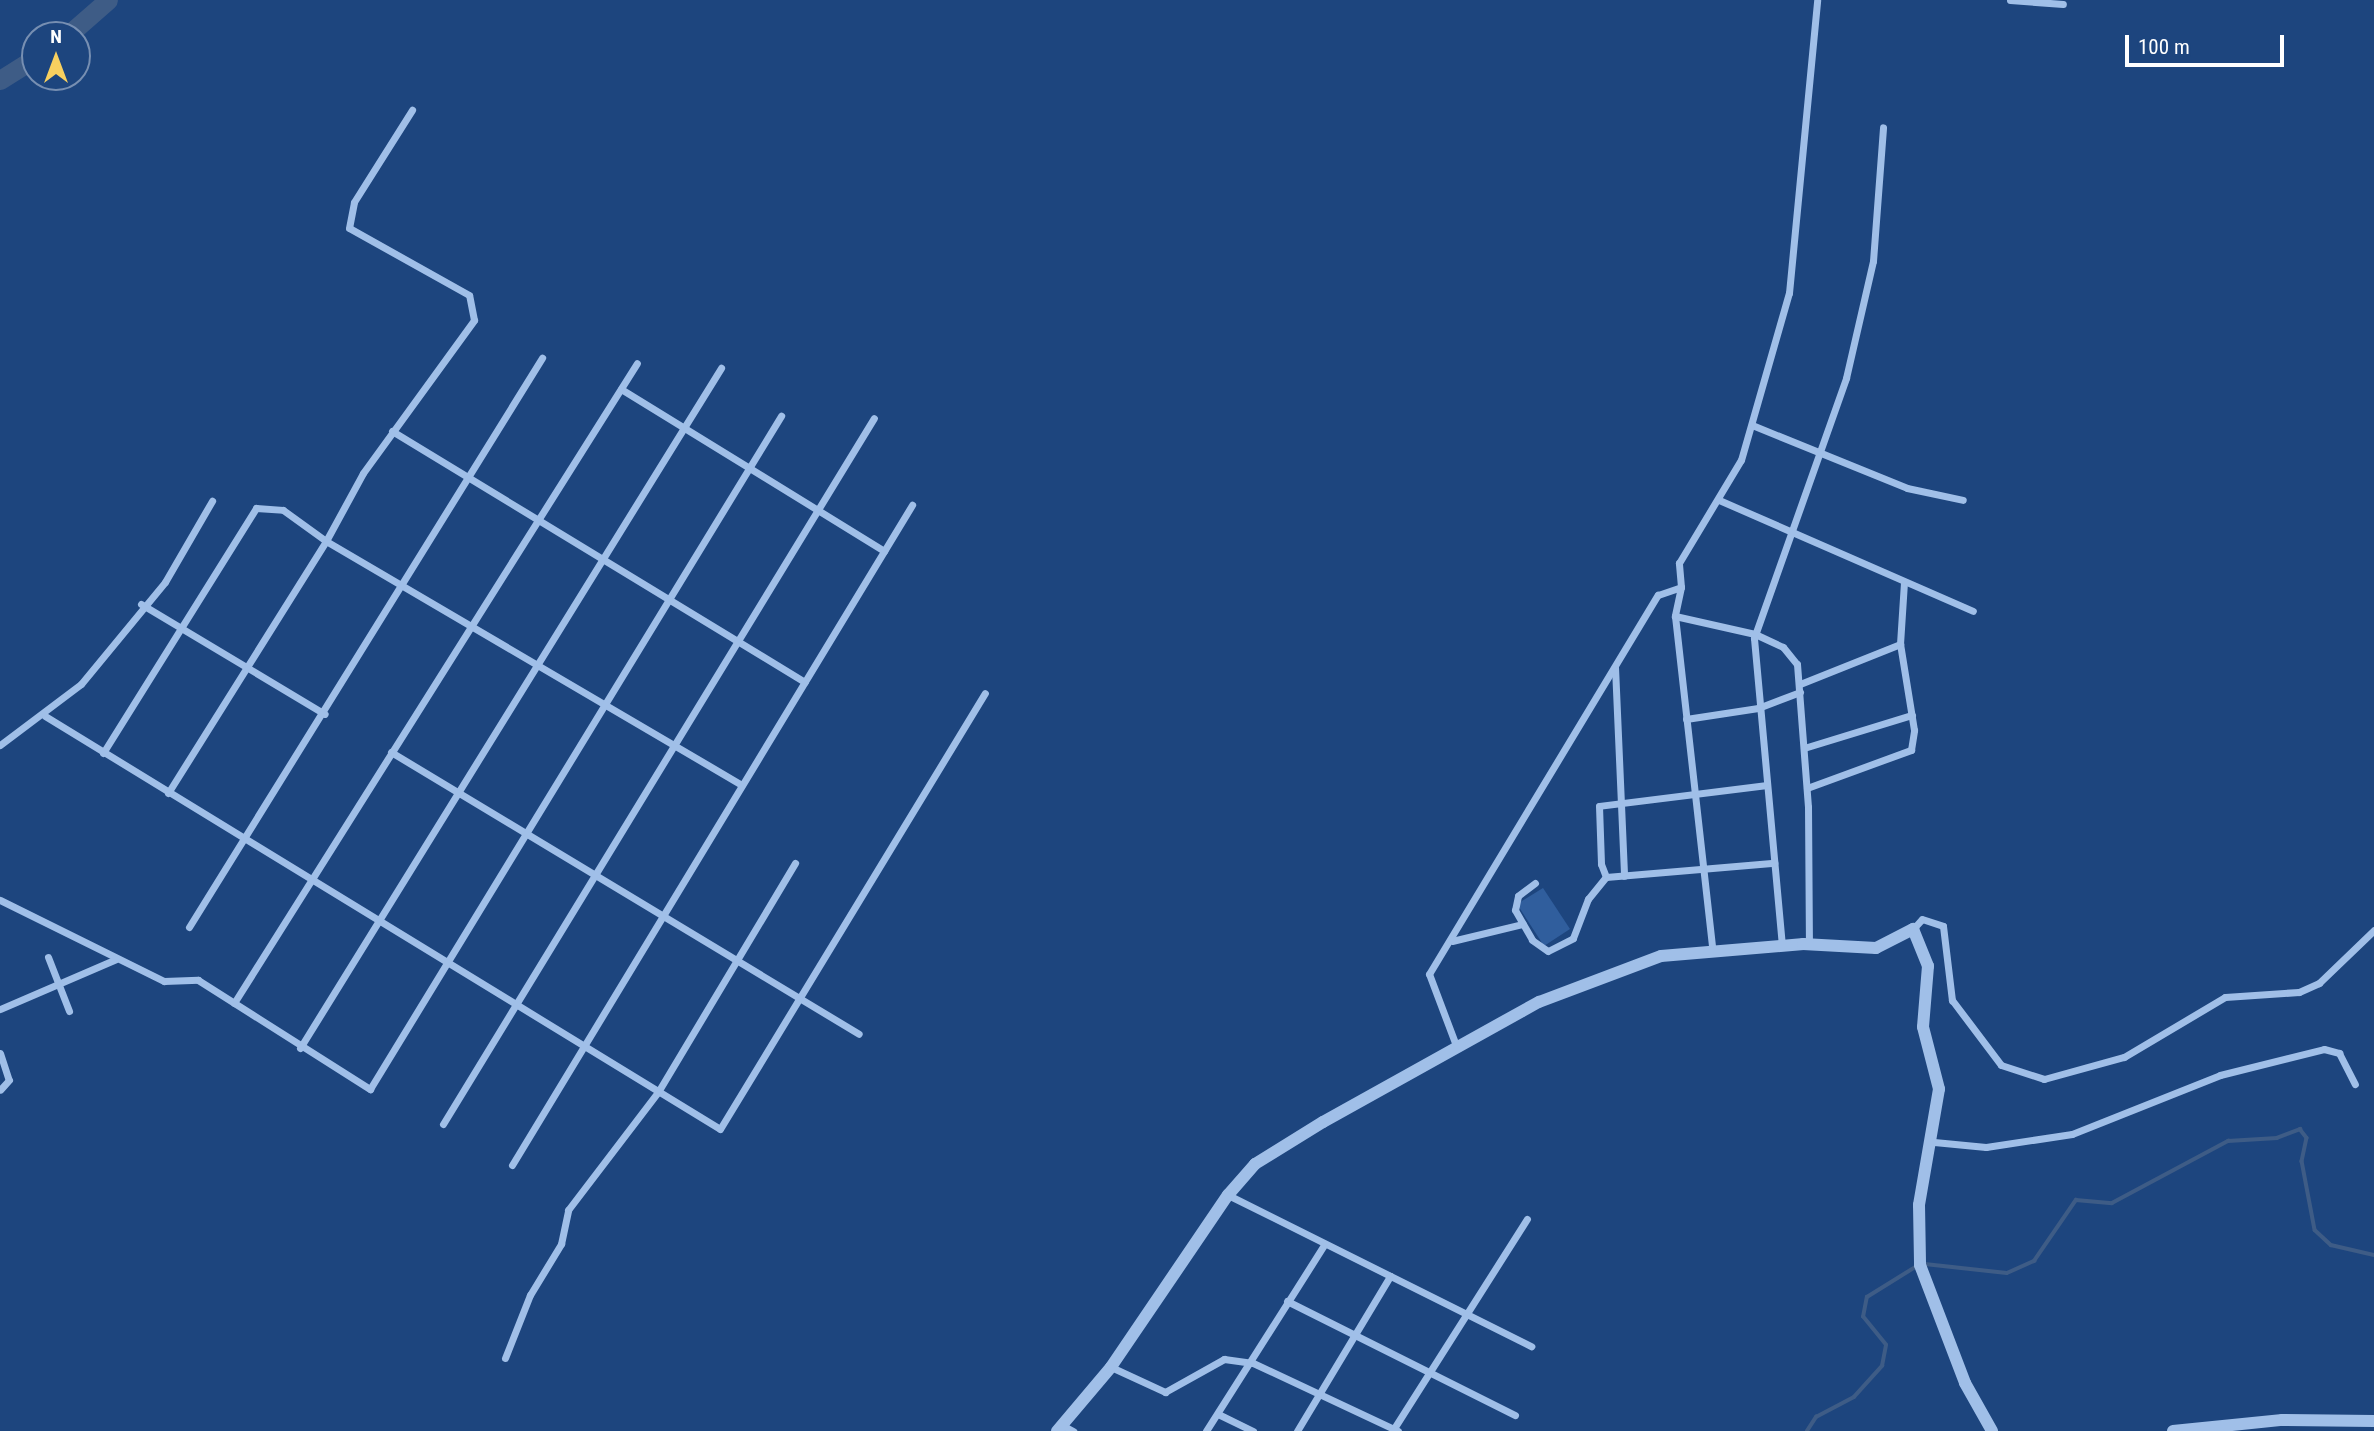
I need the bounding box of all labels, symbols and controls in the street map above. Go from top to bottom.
north arrow [21,21,91,91]
scale bar [2129,21,2288,65]
text: N [50,25,62,48]
text: 100 m [2138,35,2190,59]

